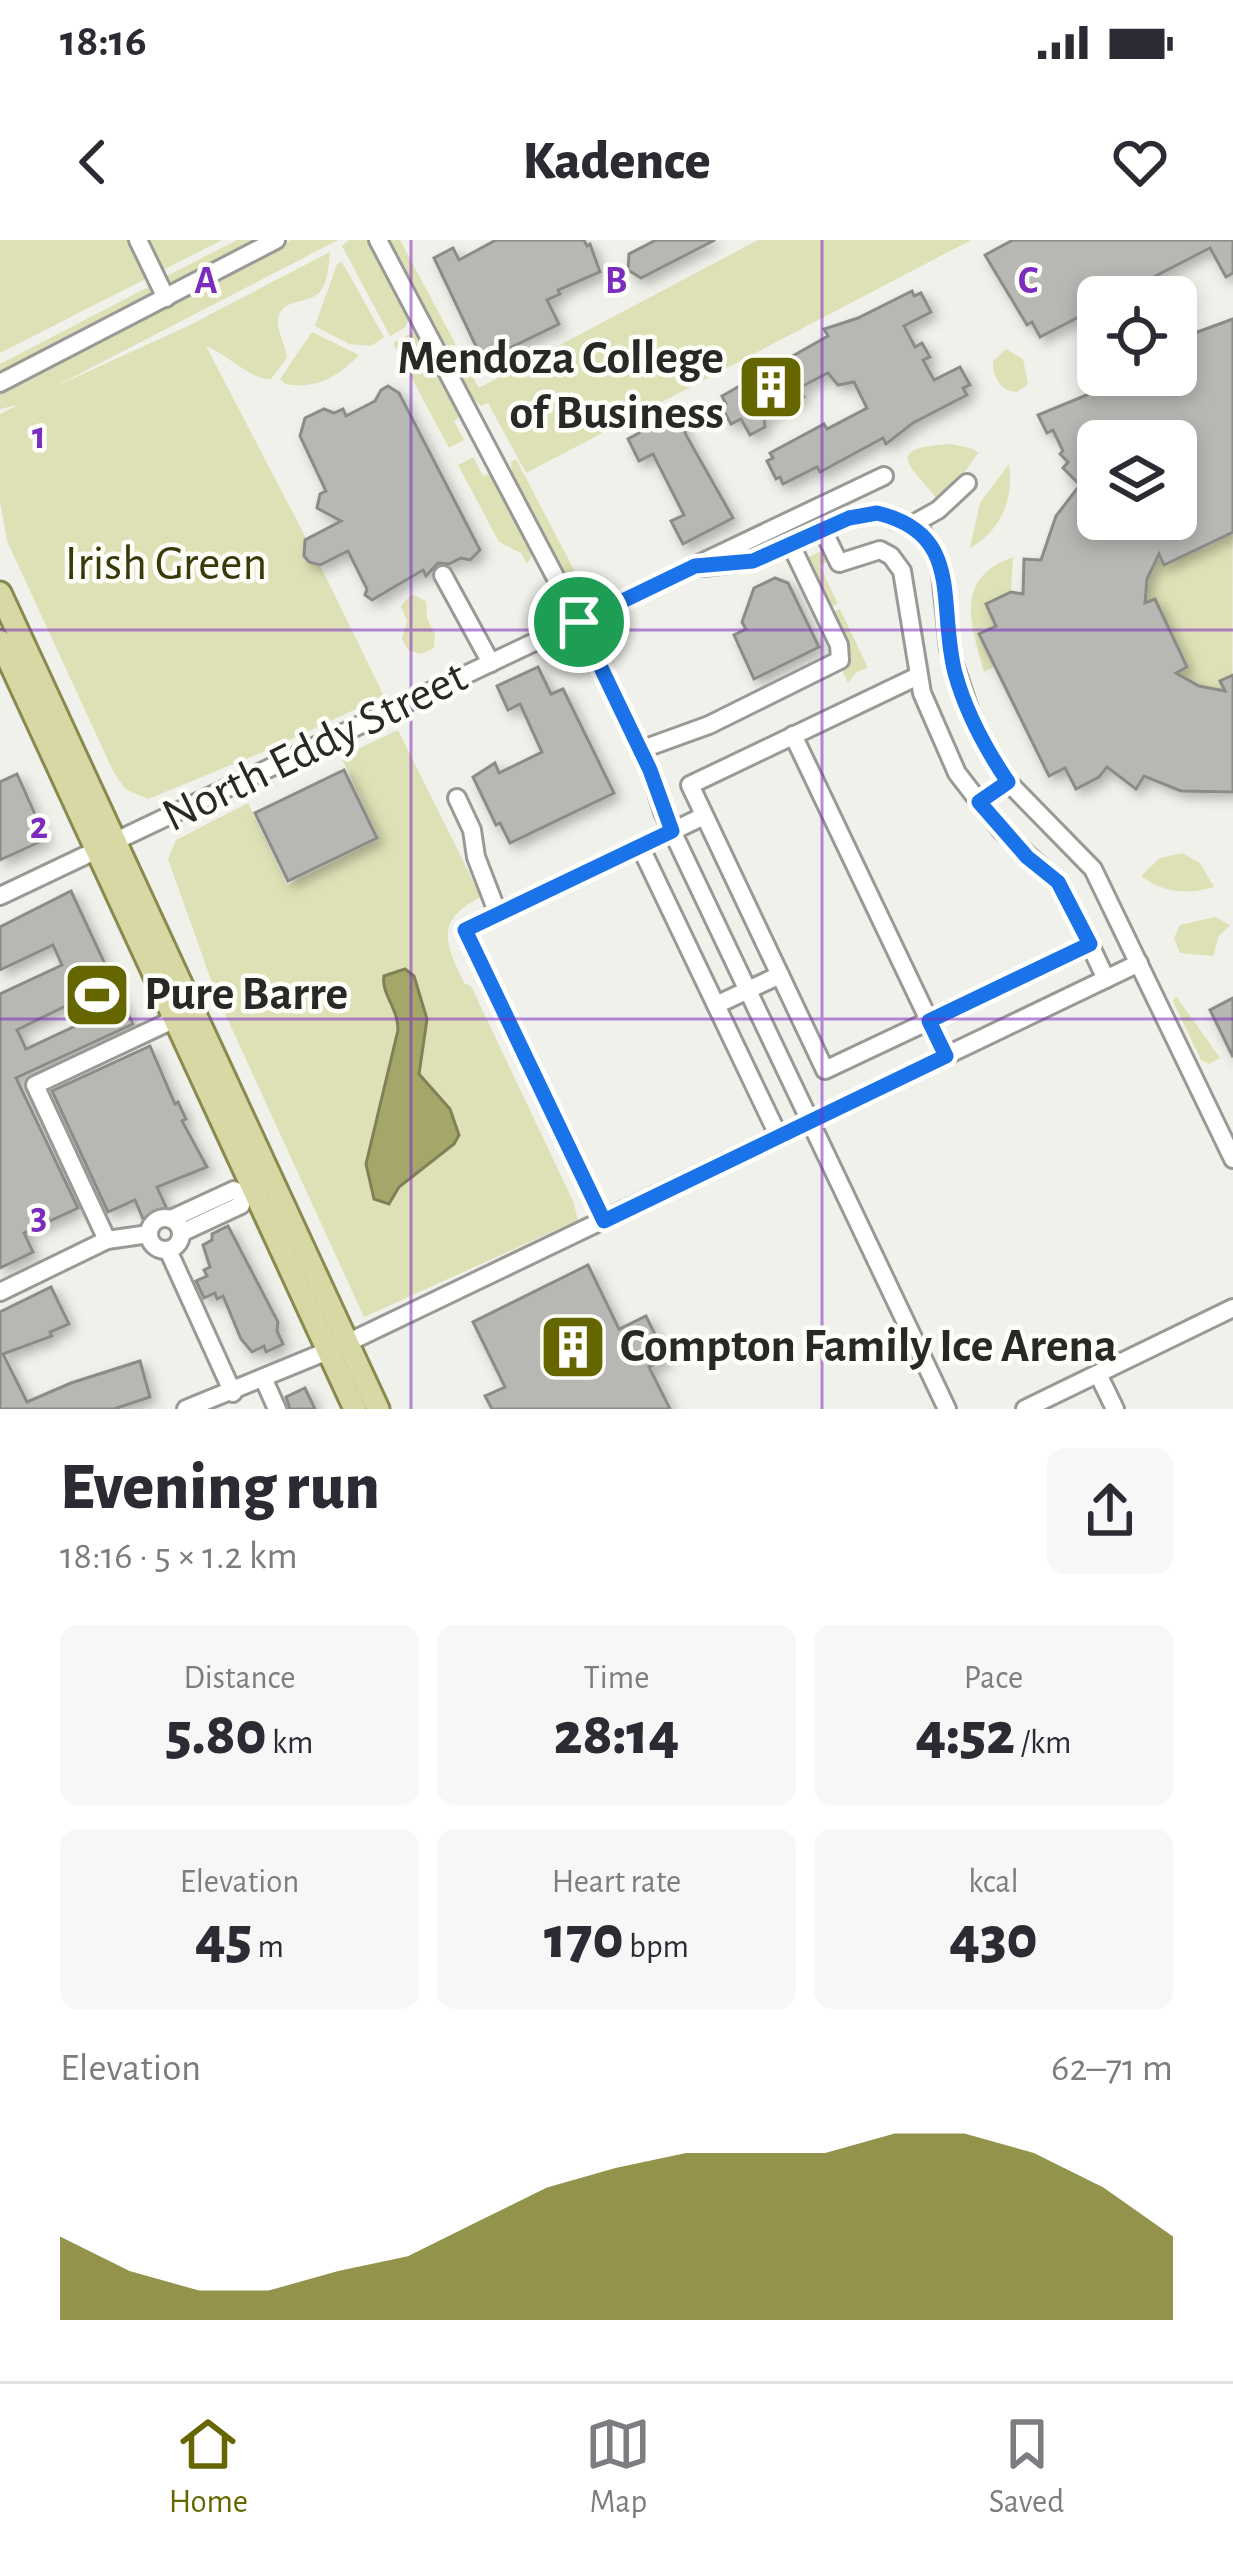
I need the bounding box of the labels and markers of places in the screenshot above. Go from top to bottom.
place label: Mendoza College of Business [398,335,724,438]
building icon: Mendoza College of Business [736,352,806,422]
pin [528,571,630,673]
sports icon: Pure Barre [62,960,132,1030]
place label: Pure Barre [144,971,348,1019]
building icon: Compton Family Ice Arena [538,1312,608,1382]
place label: Compton Family Ice Arena [620,1323,1117,1371]

